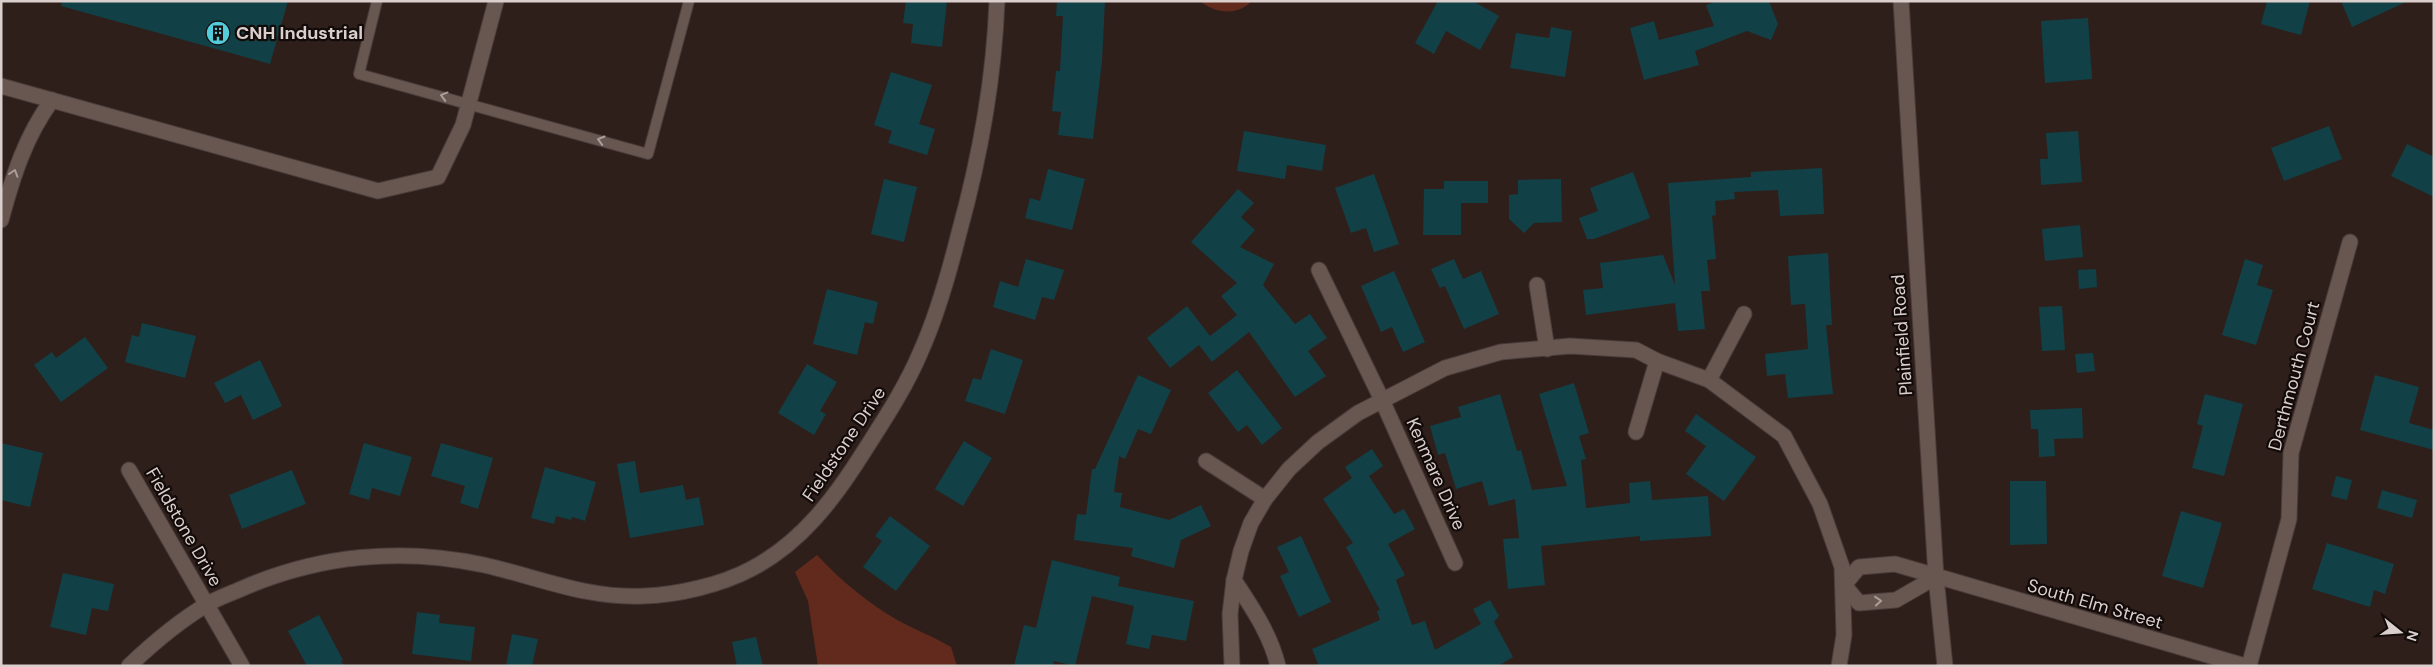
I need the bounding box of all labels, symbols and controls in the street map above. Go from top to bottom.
building icon: CNH Industrial [205,20,231,46]
place label: CNH Industrial [236,21,363,45]
one-way arrow [441,92,449,102]
one-way arrow [597,136,605,146]
one-way arrow [8,169,18,178]
street label: Plainfield Road [1886,274,1918,396]
street label: Derthmouth Court [2263,299,2325,453]
street label: Fieldstone Drive [797,382,891,506]
street label: Kenmare Drive [1401,414,1471,534]
street label: Fieldstone Drive [140,463,228,591]
street label: South Elm Street [2025,573,2165,635]
one-way arrow [1874,596,1882,607]
north arrow [2375,607,2425,657]
text: N [2402,628,2423,643]

